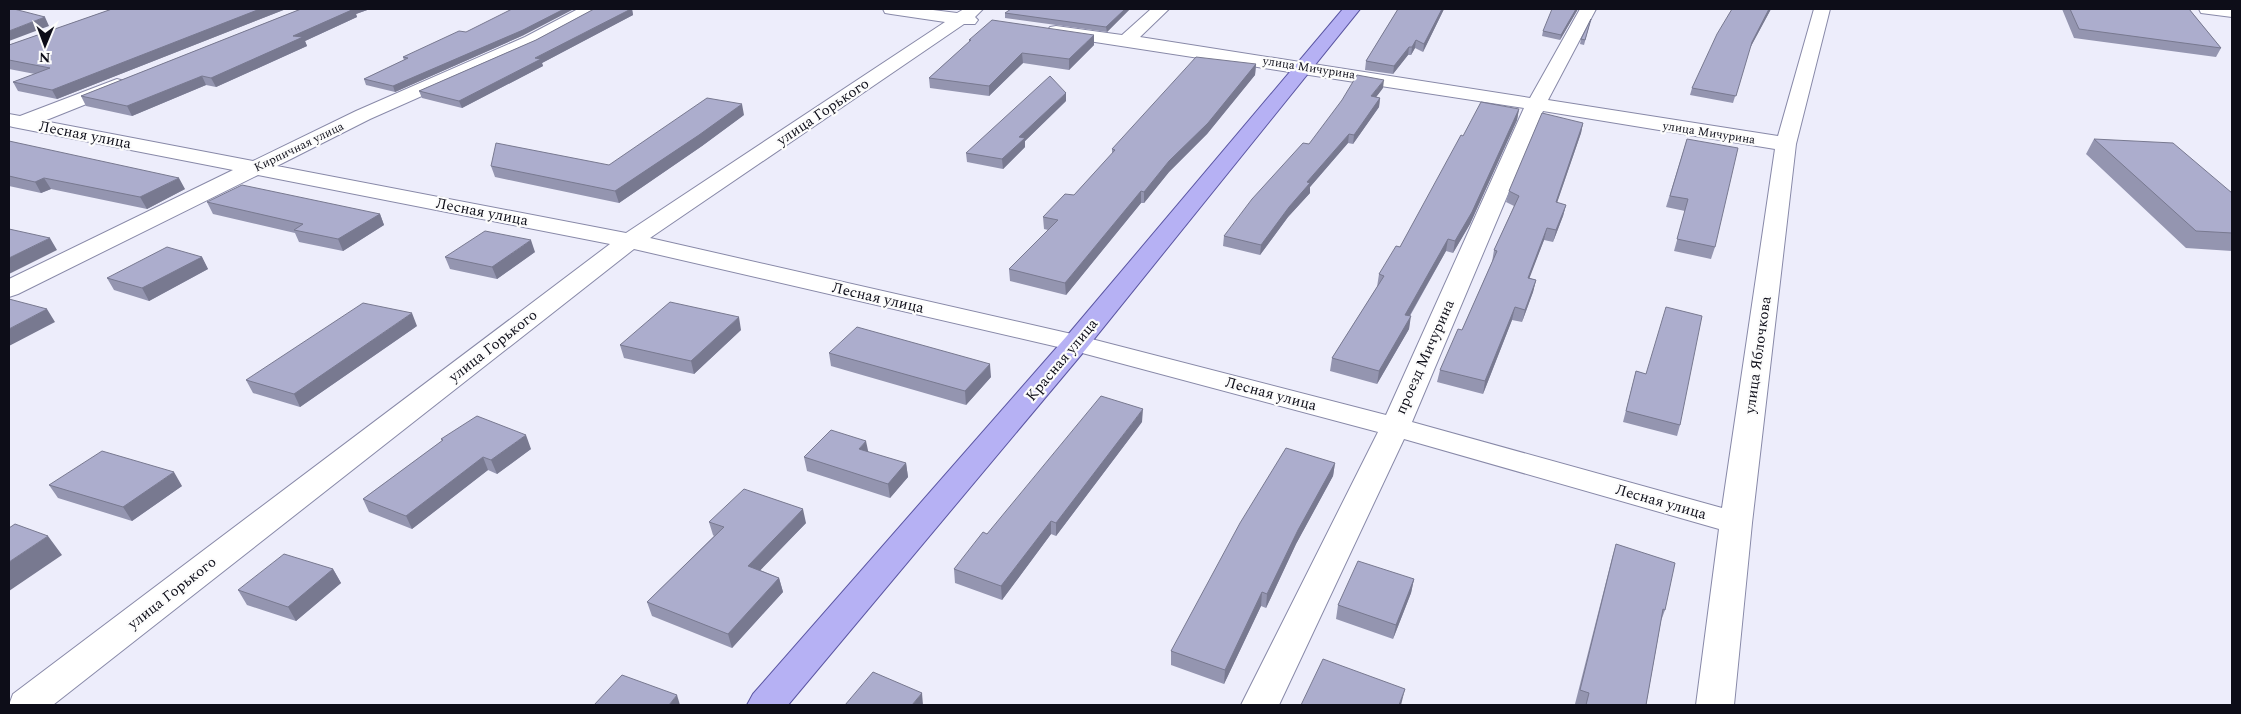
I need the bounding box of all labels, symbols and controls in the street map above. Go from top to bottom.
north arrow [20,20,70,70]
text: N [39,47,51,68]
street label: улица Мичурина [1260,51,1357,85]
street label: улица Горького [771,72,874,152]
street label: Лесная улица [37,115,134,155]
street label: улица Мичурина [1660,116,1757,150]
street label: Кирпичная улица [251,117,347,177]
street label: Лесная улица [434,192,531,232]
street label: Лесная улица [830,276,927,320]
street label: улица Яблочкова [1738,294,1778,416]
street label: проезд Мичурина [1389,295,1461,418]
street label: улица Горького [443,304,542,389]
street label: Красная улица [1020,313,1104,407]
street label: Лесная улица [1223,371,1320,417]
street label: Лесная улица [1613,478,1710,526]
street label: улица Горького [122,551,221,636]

